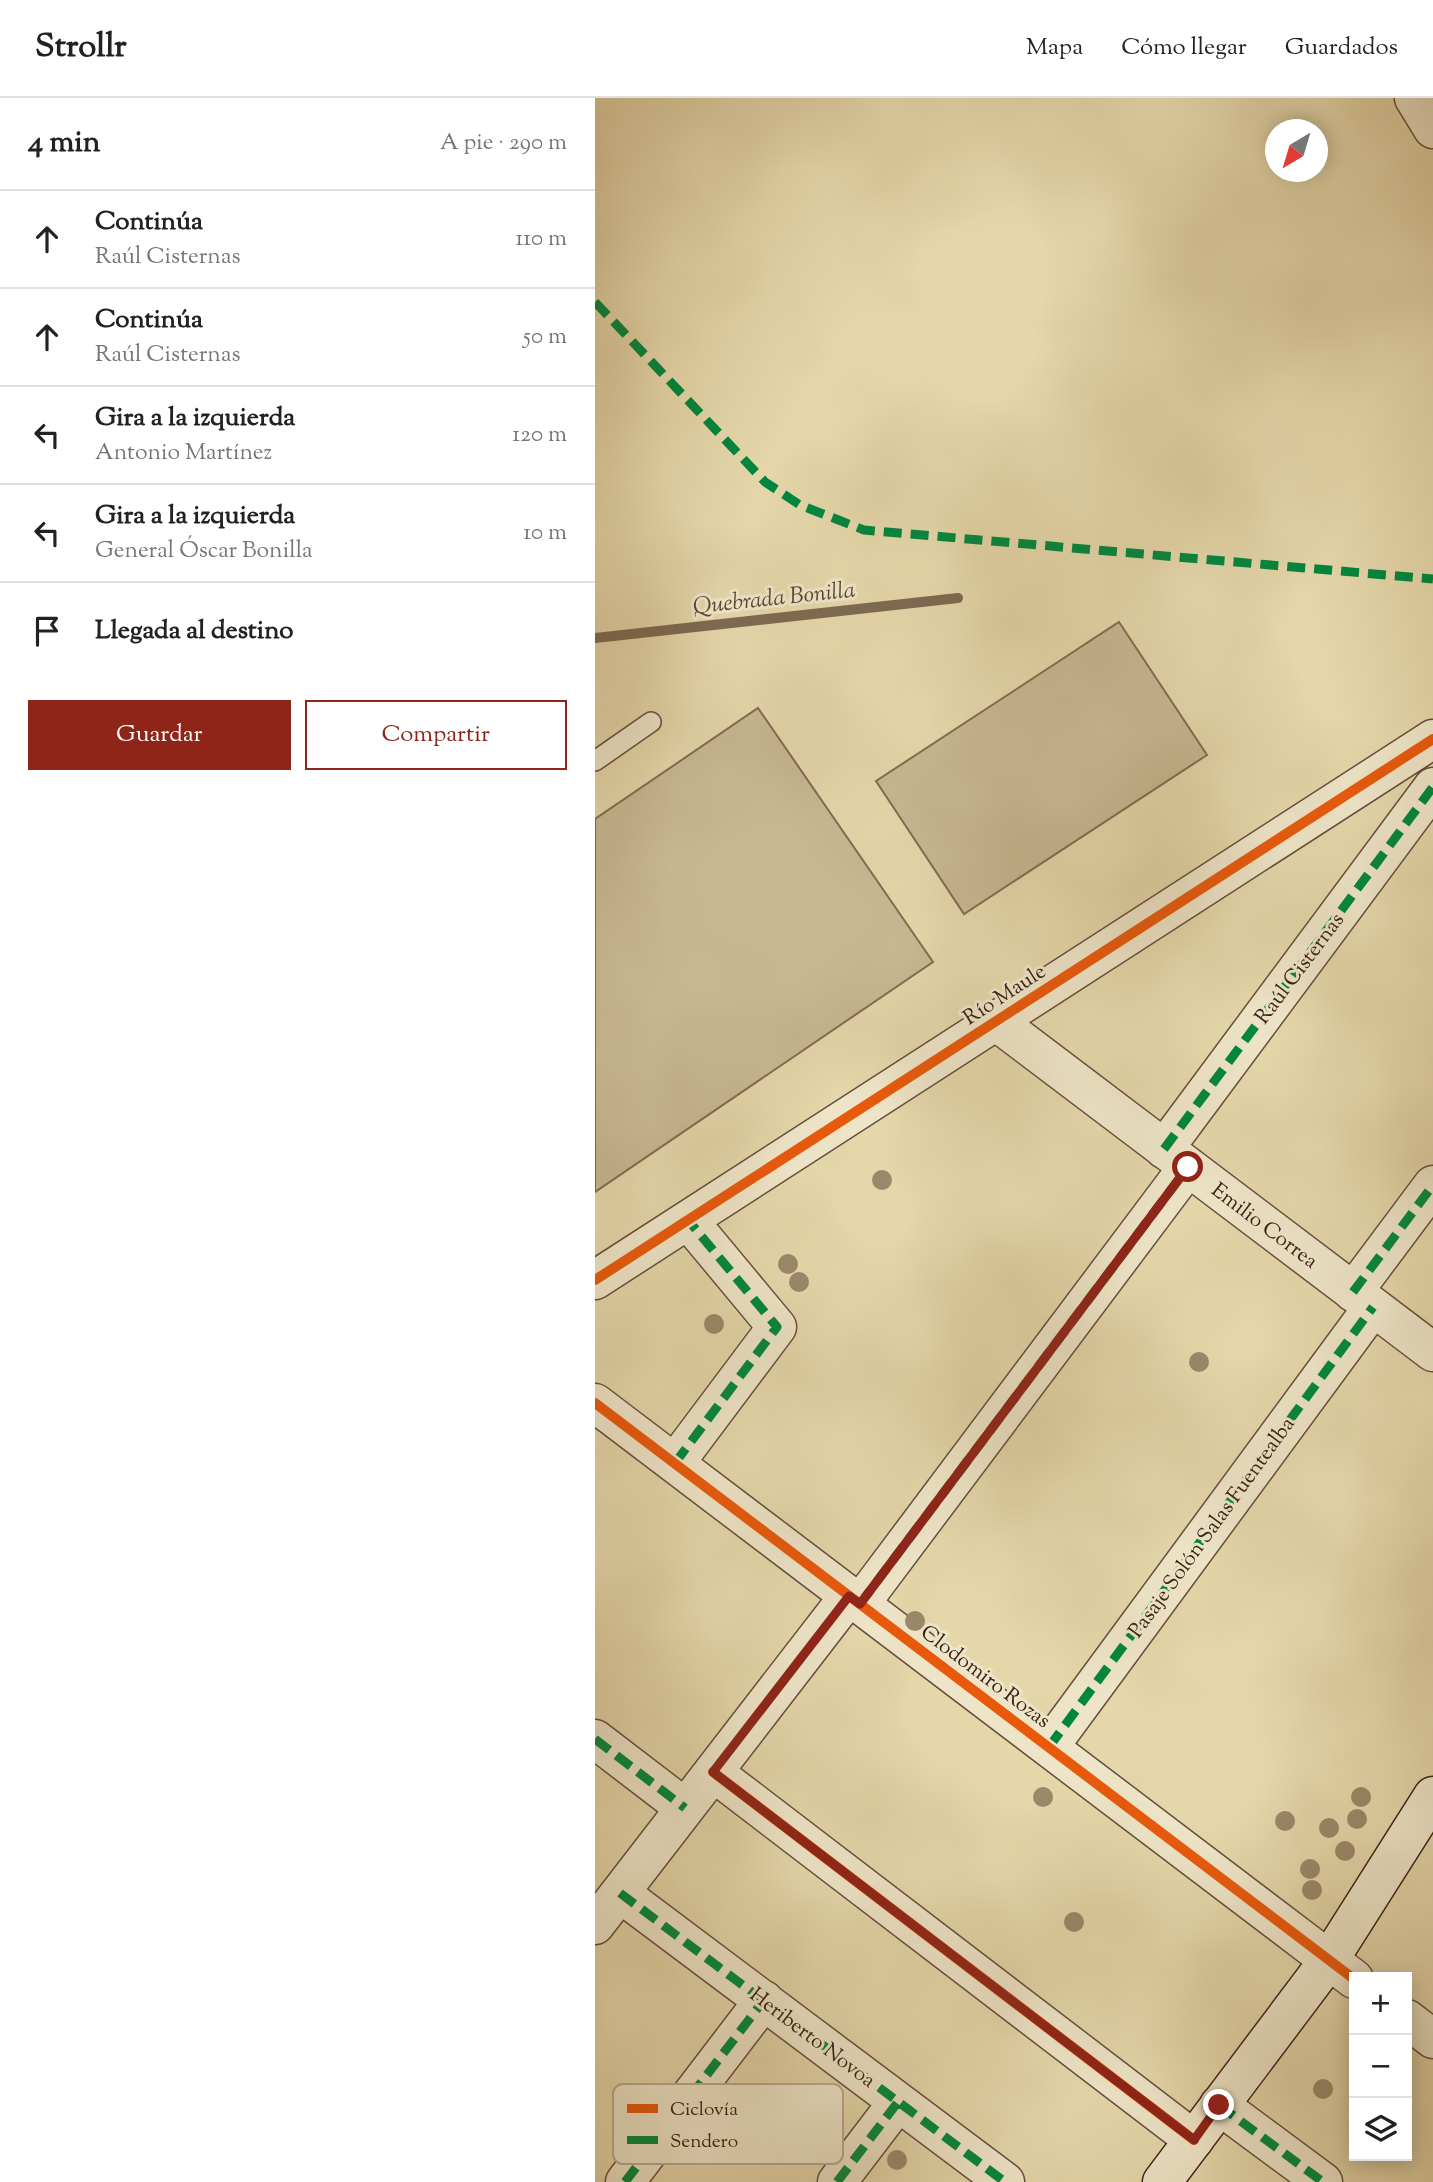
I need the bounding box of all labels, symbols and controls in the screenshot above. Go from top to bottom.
text: Strollr [35,24,127,72]
text: Mapa [1026,31,1083,65]
text: Cómo llegar [1121,31,1247,65]
text: Guardados [1285,31,1398,65]
north arrow [1265,119,1328,182]
text: 4 min [28,122,101,165]
text: A pie · 290 m [440,127,567,160]
text: Continúa [95,204,203,241]
icon: ahead [28,220,66,258]
text: 110 m [516,223,567,256]
text: Raúl Cisternas [95,241,241,274]
text: Continúa [95,302,203,339]
icon: ahead [28,318,66,356]
text: 50 m [523,321,567,354]
text: Raúl Cisternas [95,339,241,372]
text: Gira a la izquierda [95,400,295,437]
icon: left [28,416,66,454]
text: 120 m [512,419,567,452]
text: Antonio Martínez [95,437,272,470]
text: Gira a la izquierda [95,498,295,535]
icon: left [28,514,66,552]
text: 10 m [523,517,567,550]
text: General Óscar Bonilla [95,535,313,568]
water label: Quebrada Bonilla [691,575,857,624]
icon: arrive [28,612,66,650]
text: Llegada al destino [95,613,293,650]
button: Guardar [28,700,291,770]
button: Compartir [305,700,567,770]
street label: Raúl Cisternas [1249,907,1353,1031]
street label: Río Maule [958,958,1052,1034]
route start [1172,1151,1203,1182]
street label: Emilio Correa [1204,1176,1324,1277]
street label: Pasaje Solón Salas Fuentealba [1122,1411,1303,1645]
street label: Clodomiro Rozas [913,1619,1056,1737]
map controls [1349,1972,1412,2161]
button: + [1349,1972,1412,2035]
street label: Heriberto Novoa [742,1981,881,2096]
button: − [1349,2035,1412,2098]
legend [613,2084,843,2164]
route end [1203,2089,1234,2120]
text: Ciclovía [670,2097,738,2124]
button: layers [1349,2098,1412,2161]
text: Sendero [670,2129,738,2156]

